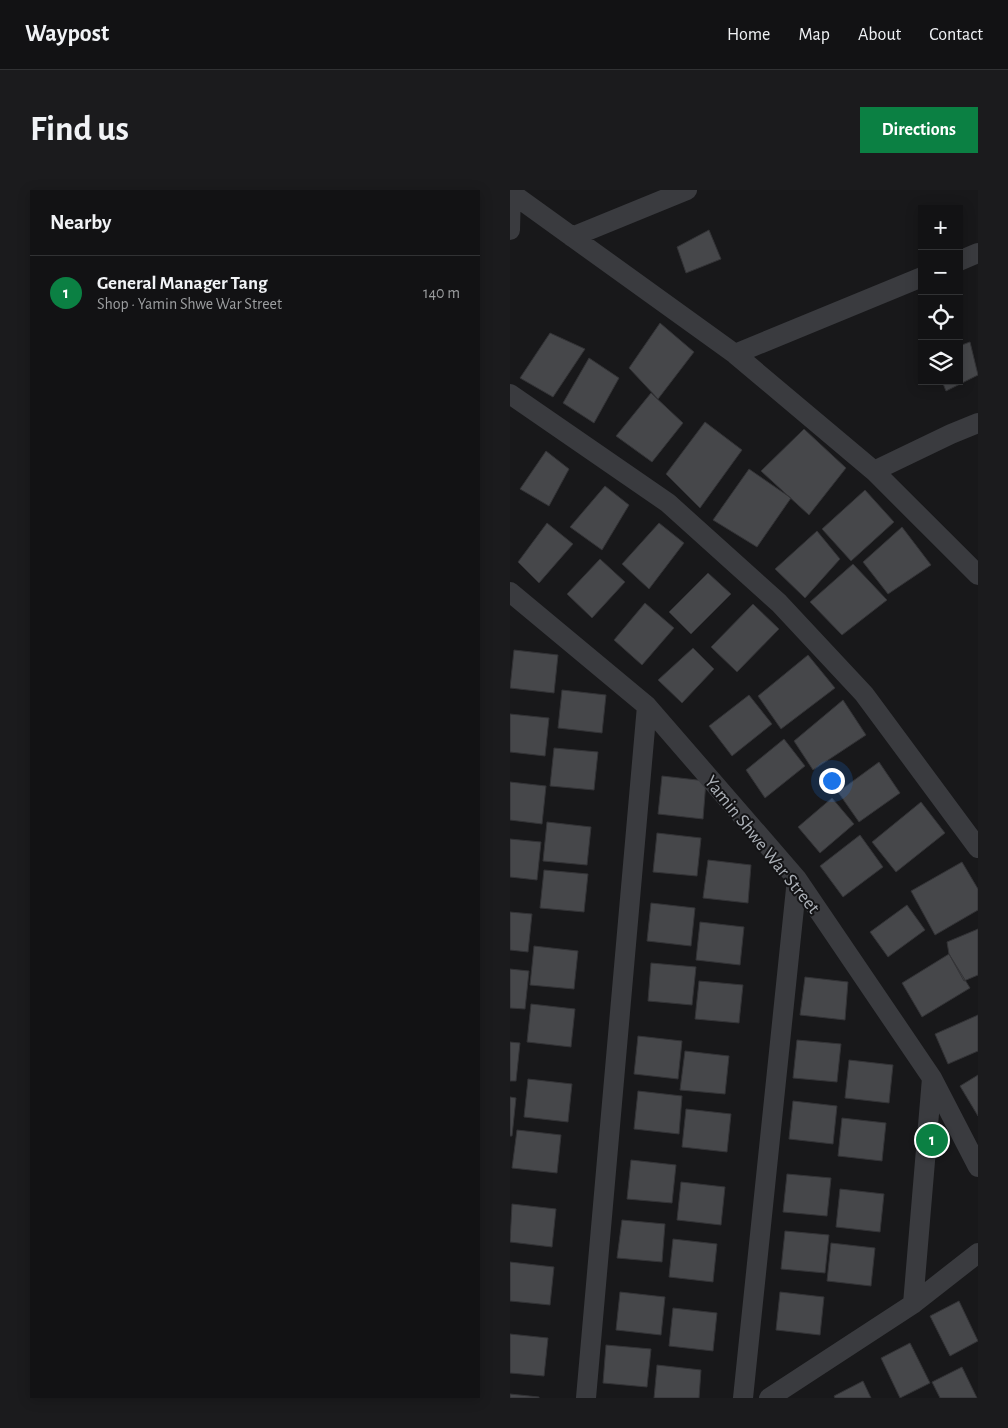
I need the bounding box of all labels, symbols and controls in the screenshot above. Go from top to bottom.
text: Waypost [25,22,109,46]
text: Home [727,26,770,44]
text: Map [798,26,830,44]
text: About [858,26,901,44]
text: Contact [929,26,983,44]
button: Directions [860,107,978,153]
text: Find us [30,112,129,147]
map controls [918,205,963,385]
button: + [918,205,963,250]
text: Nearby [50,212,111,233]
button: − [918,250,963,295]
text: General Manager Tang [97,274,267,293]
text: 1 [63,285,69,301]
text: 140 m [423,285,460,301]
button: locate [918,295,963,340]
text: Shop · Yamin Shwe War Street [97,296,282,312]
button: layers [918,340,963,385]
your location [819,768,845,794]
street label: Yamin Shwe War Street [701,772,823,918]
pin: 1 [916,1121,948,1159]

